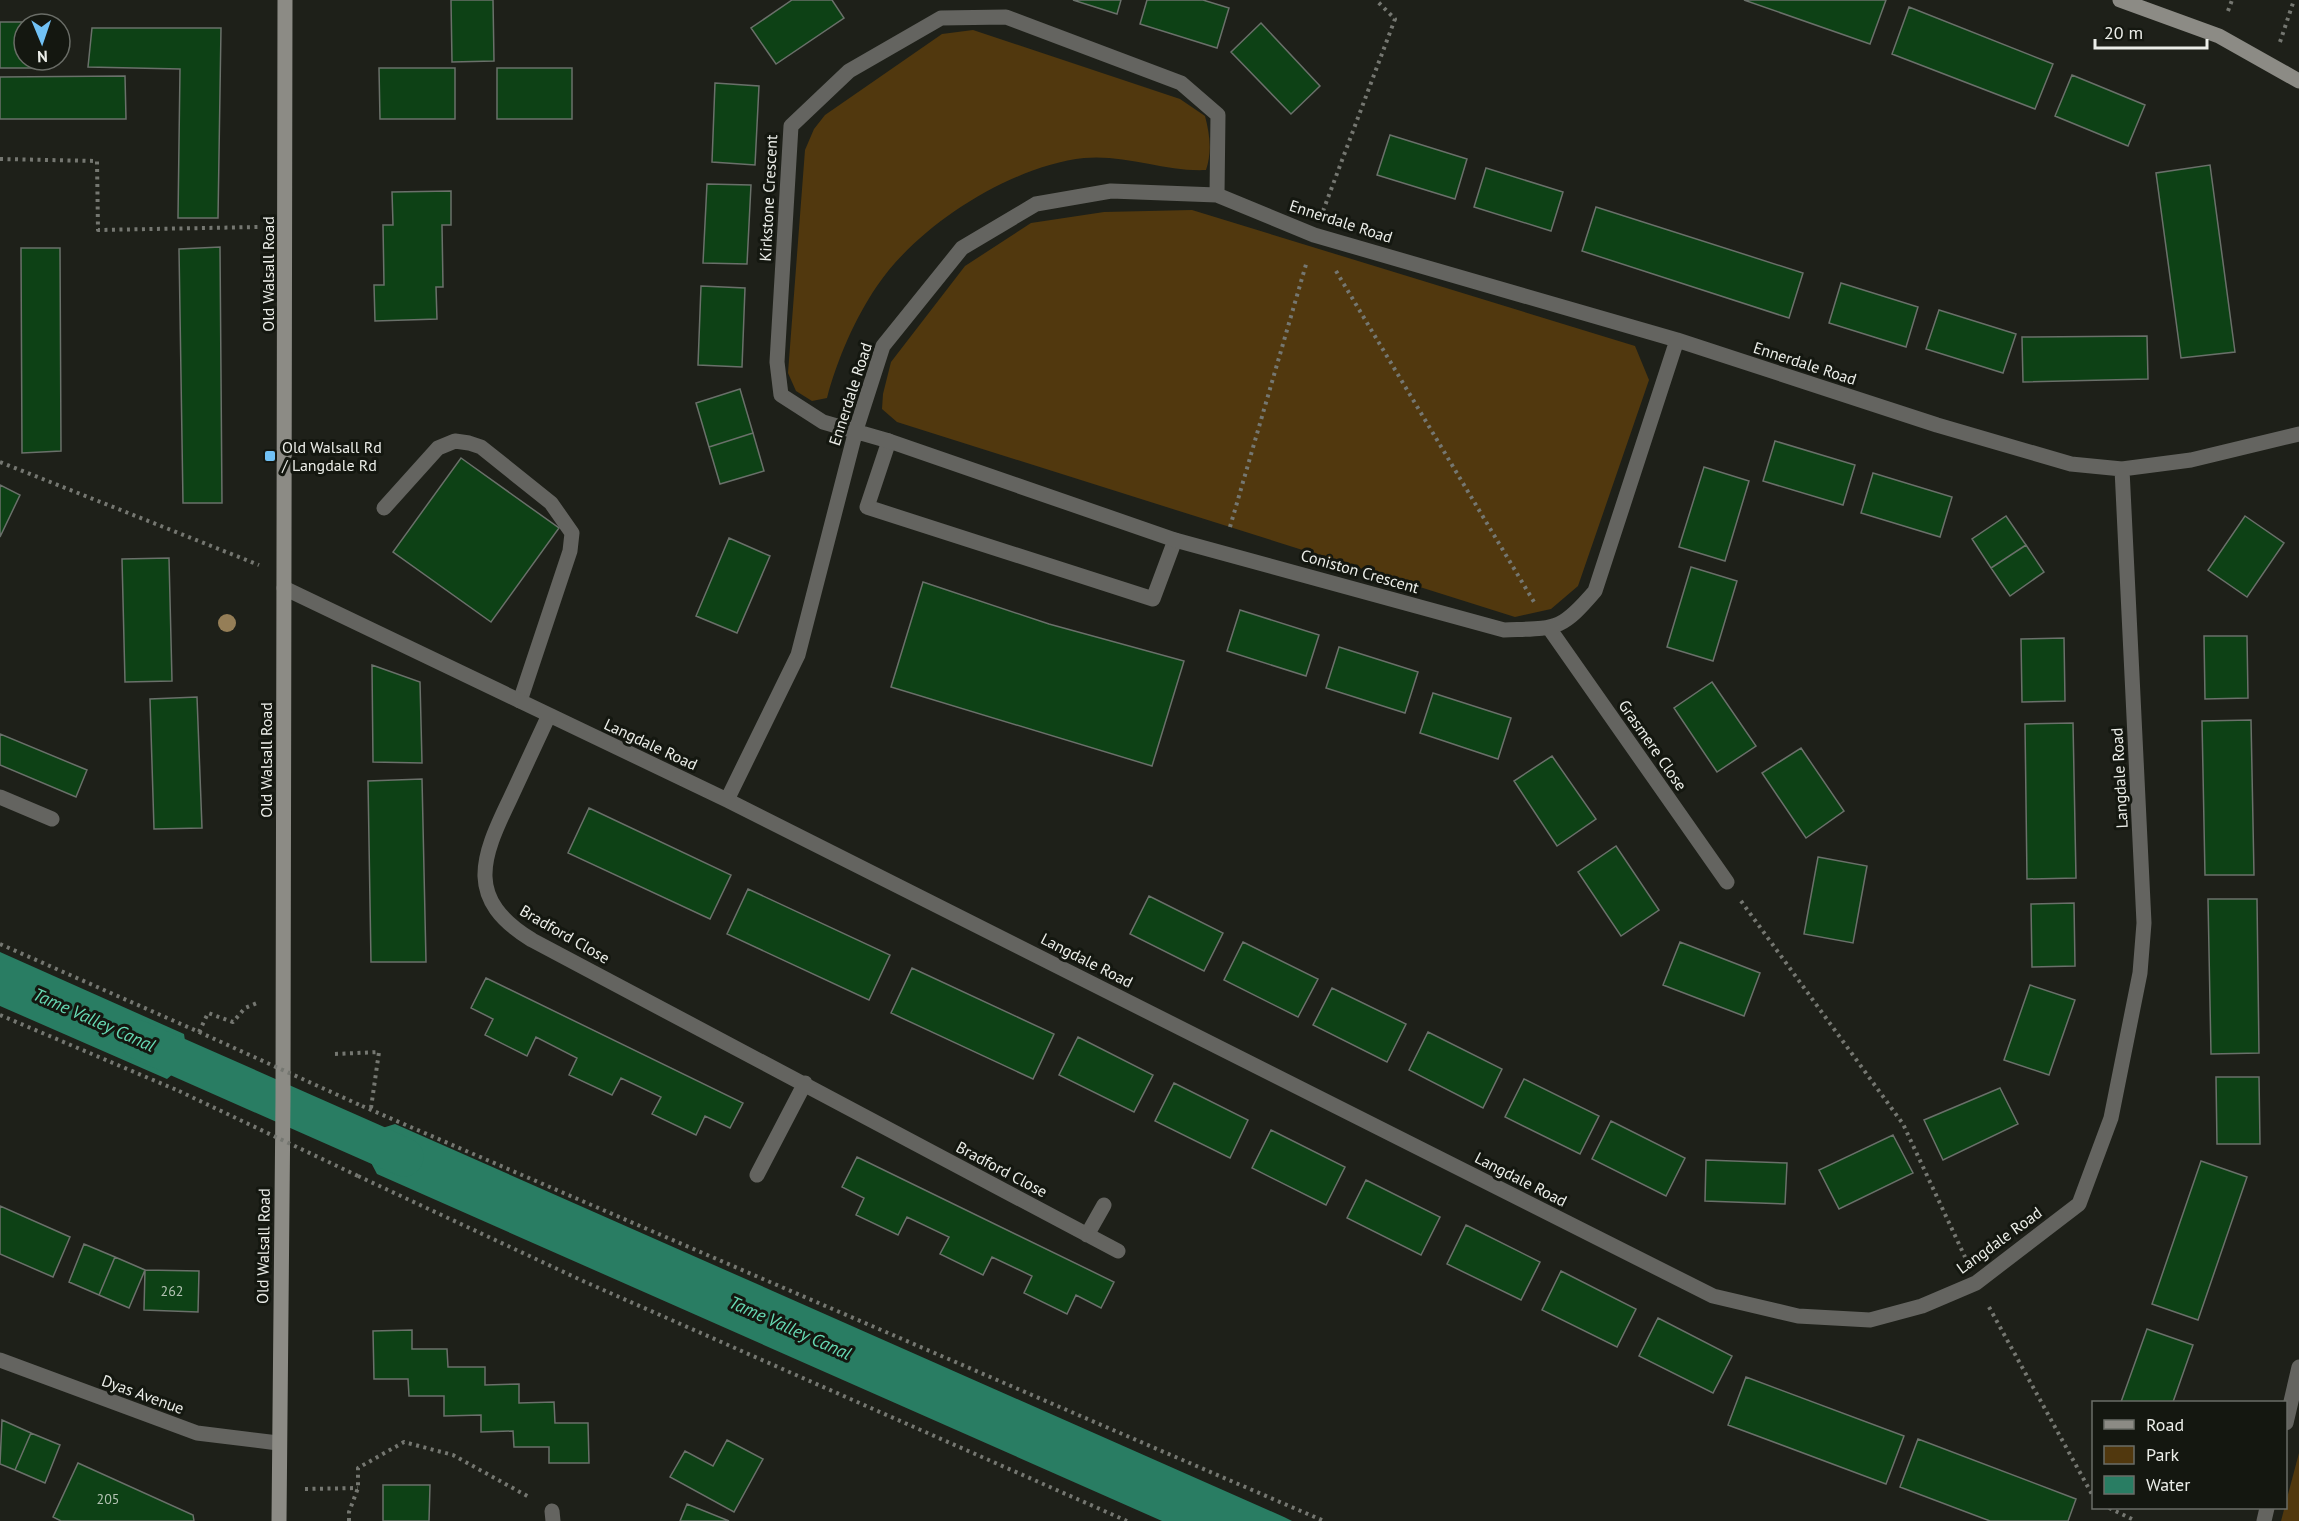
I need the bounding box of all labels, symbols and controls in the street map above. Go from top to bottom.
north arrow [12,12,72,72]
scale bar [2095,12,2208,50]
text: 20 m [2104,21,2143,44]
text: N [37,47,48,67]
street label: Kirkstone Crescent [755,133,781,262]
street label: Ennerdale Road [1287,195,1395,247]
street label: Old Walsall Road [258,216,278,332]
street label: Ennerdale Road [1751,337,1859,389]
street label: Ennerdale Road [824,340,876,448]
place label: Old Walsall Rd / Langdale Rd [281,437,382,475]
marker: Old Walsall Rd / Langdale Rd [263,449,277,463]
street label: Coniston Crescent [1299,545,1422,598]
street label: Grasmere Close [1614,696,1692,794]
street label: Old Walsall Road [256,702,276,818]
street label: Langdale Road [601,714,701,774]
street label: Langdale Road [2106,727,2132,829]
street label: Bradford Close [517,900,613,968]
street label: Langdale Road [1038,928,1136,992]
water label: Tame Valley Canal [29,982,159,1057]
street label: Bradford Close [953,1137,1051,1201]
street label: Langdale Road [1472,1147,1570,1211]
street label: Old Walsall Road [252,1188,274,1304]
street label: Langdale Road [1952,1202,2046,1278]
house number: 262 [161,1282,183,1300]
water label: Tame Valley Canal [725,1290,855,1365]
street label: Dyas Avenue [99,1370,187,1418]
legend [2092,1401,2287,1509]
text: Road [2146,1413,2184,1436]
text: Park [2146,1443,2179,1466]
text: Water [2146,1473,2190,1496]
house number: 205 [97,1490,119,1508]

